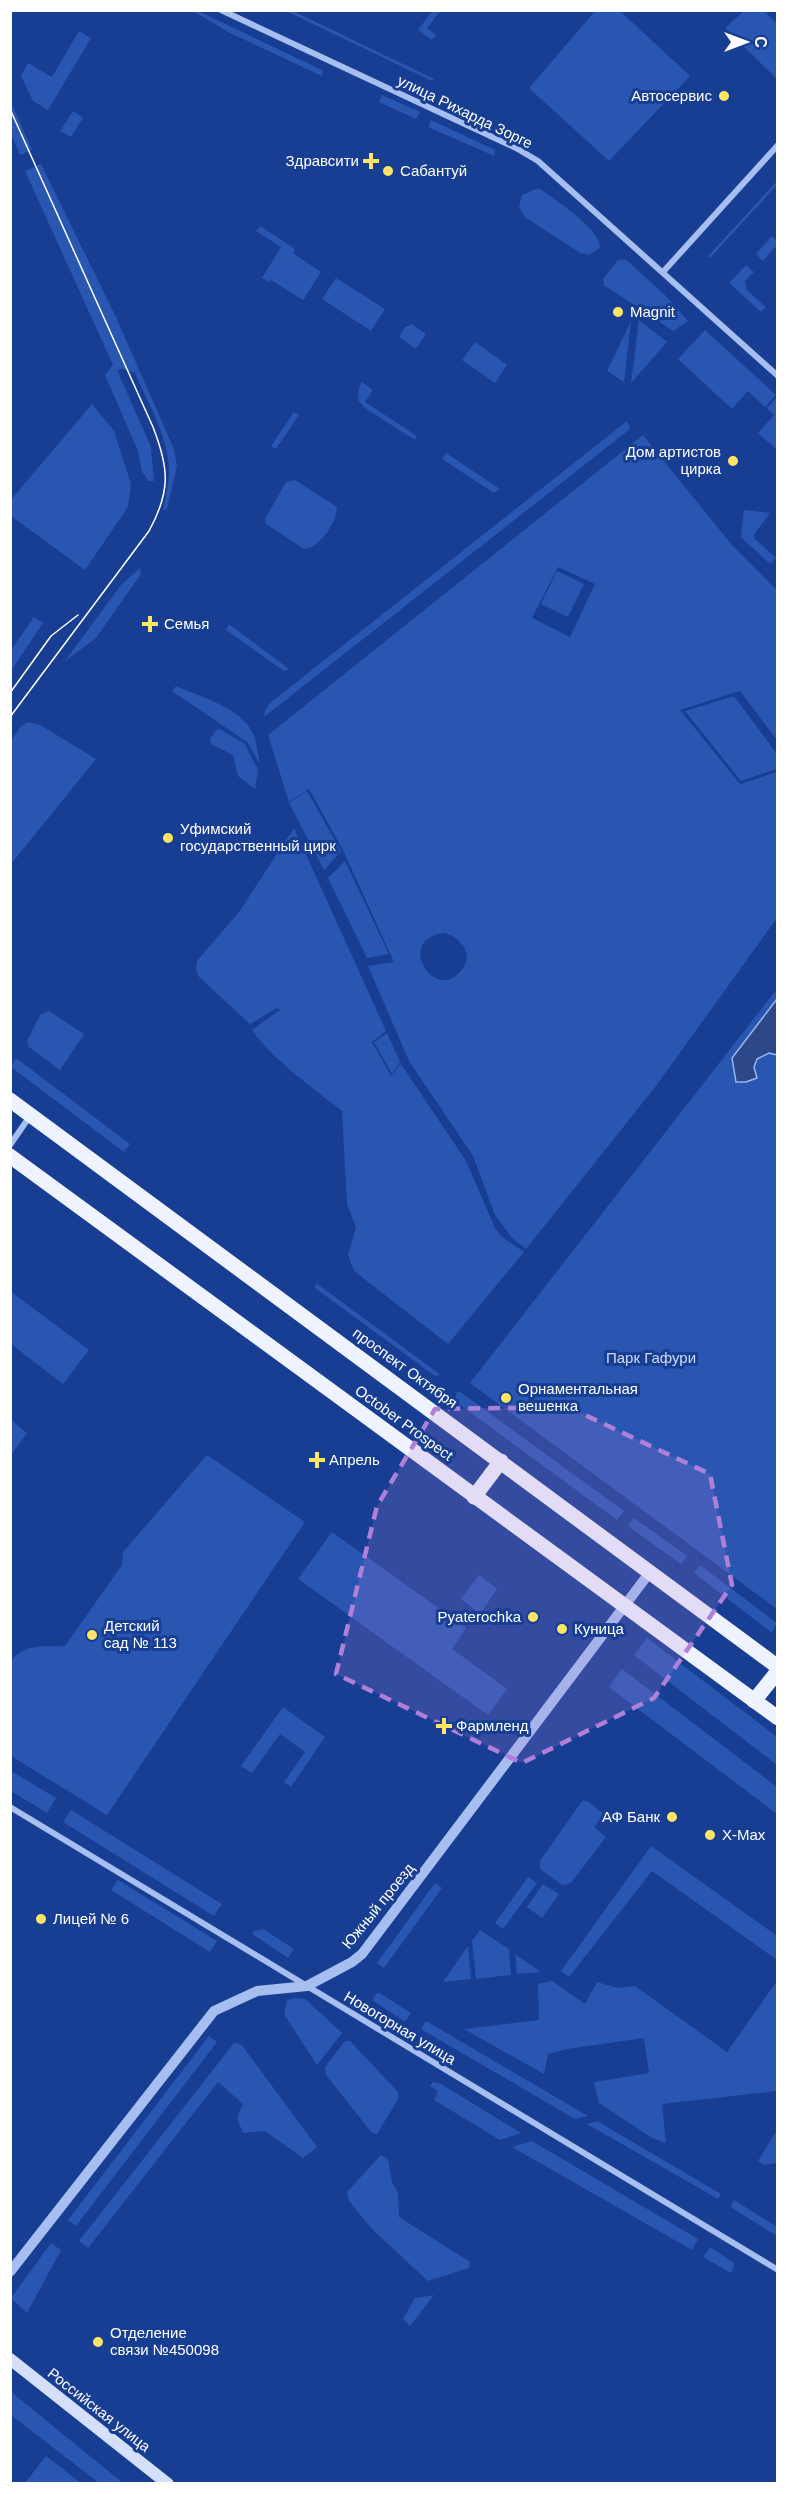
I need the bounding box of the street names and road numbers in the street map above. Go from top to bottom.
street label: улица Рихарда Зорге [395,71,535,152]
street label: проспект Октября [350,1324,461,1411]
street label: October Prospect [352,1381,457,1464]
street label: Южный проезд [338,1859,417,1952]
street label: Новогорная улица [341,1988,460,2068]
street label: Российская улица [45,2364,155,2455]

